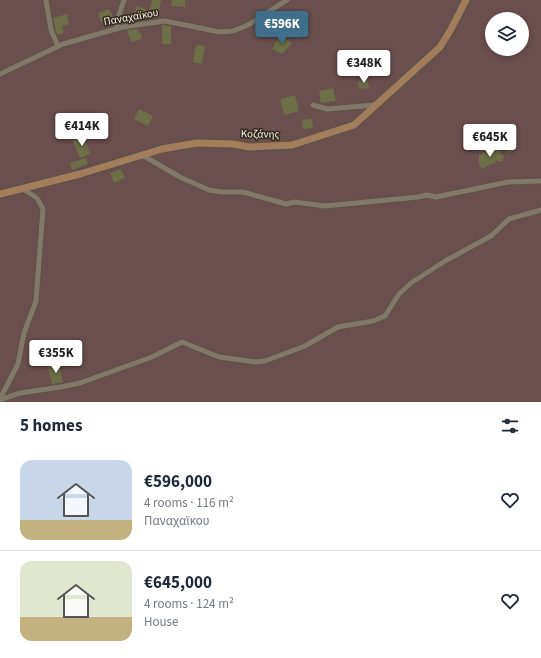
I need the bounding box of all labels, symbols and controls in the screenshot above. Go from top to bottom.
street label: Παναχαϊκου [102,5,160,29]
pin: €596K [254,11,310,45]
map controls [485,12,529,56]
button: layers [485,12,529,56]
text: €596K [264,15,300,33]
pin: €348K [336,50,392,84]
text: €348K [346,54,382,72]
pin: €414K [54,113,110,147]
text: €414K [64,117,100,135]
pin: €645K [462,124,518,158]
street label: Κοζάνης [241,126,280,142]
text: €645K [472,128,508,146]
pin: €355K [28,340,84,374]
text: €355K [38,344,74,362]
text: 5 homes [20,414,82,438]
icon: filters [499,415,521,437]
text: €596,000 [144,470,212,494]
icon: home [52,476,100,524]
icon: heart [499,489,521,511]
text: 4 rooms · 116 m² [144,494,234,512]
text: Παναχαϊκου [144,512,209,530]
text: €645,000 [144,571,212,595]
icon: home [52,577,100,625]
icon: heart [499,590,521,612]
text: 4 rooms · 124 m² [144,595,234,613]
text: House [144,613,179,631]

